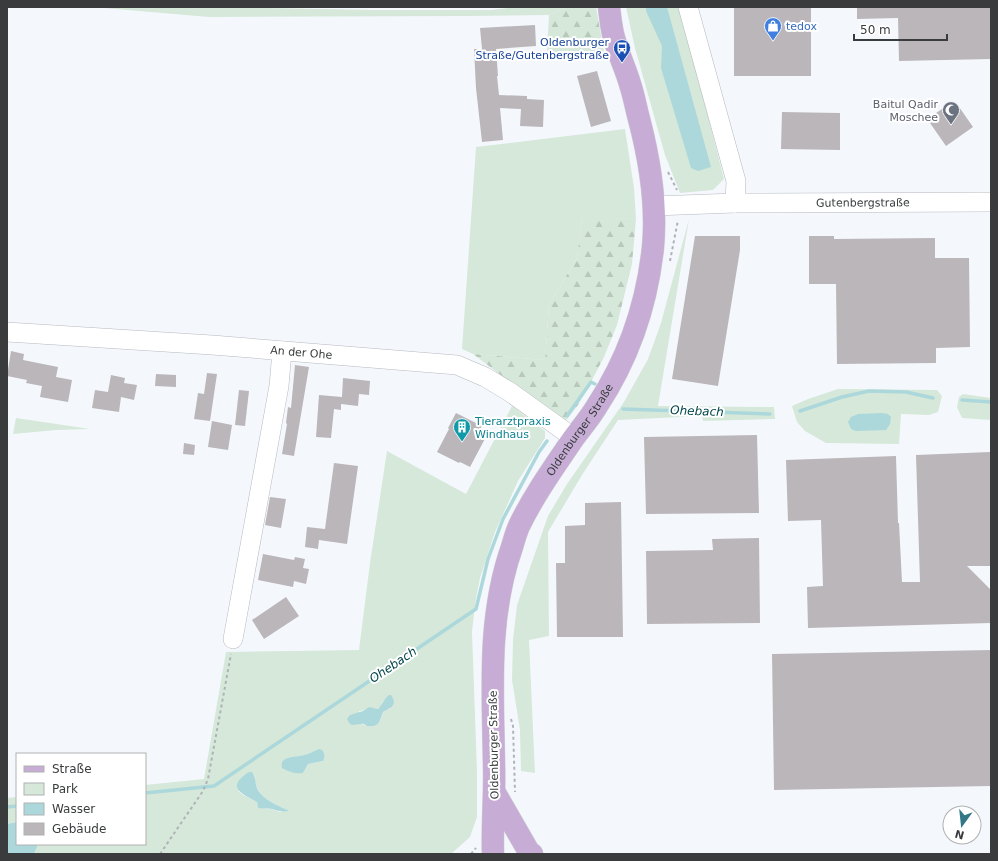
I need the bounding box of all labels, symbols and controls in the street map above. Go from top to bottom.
shop icon: tedox [763,16,783,41]
scale bar [854,16,947,42]
place label: tedox [786,20,817,33]
text: 50 m [860,23,891,37]
place label: Oldenburger Straße/Gutenbergstraße [475,36,609,62]
bus stop icon: Oldenburger Straße/Gutenbergstraße [612,38,632,63]
place label: Baitul Qadir Moschee [873,98,938,124]
mosque icon: Baitul Qadir Moschee [941,100,961,125]
street label: Gutenbergstraße [816,196,910,209]
street label: An der Ohe [270,343,333,361]
street label: Oldenburger Straße [543,381,616,478]
water label: Ohebach [670,403,724,419]
place label: Tierarztpraxis Windhaus [474,415,551,441]
building icon: Tierarztpraxis Windhaus [452,417,472,442]
water label: Ohebach [367,644,419,686]
street label: Oldenburger Straße [487,690,501,799]
legend [16,753,146,845]
text: Straße [52,762,92,776]
text: Park [52,782,78,796]
text: Wasser [52,802,95,816]
north arrow [942,805,982,845]
text: Gebäude [52,822,106,836]
text: N [953,827,966,842]

